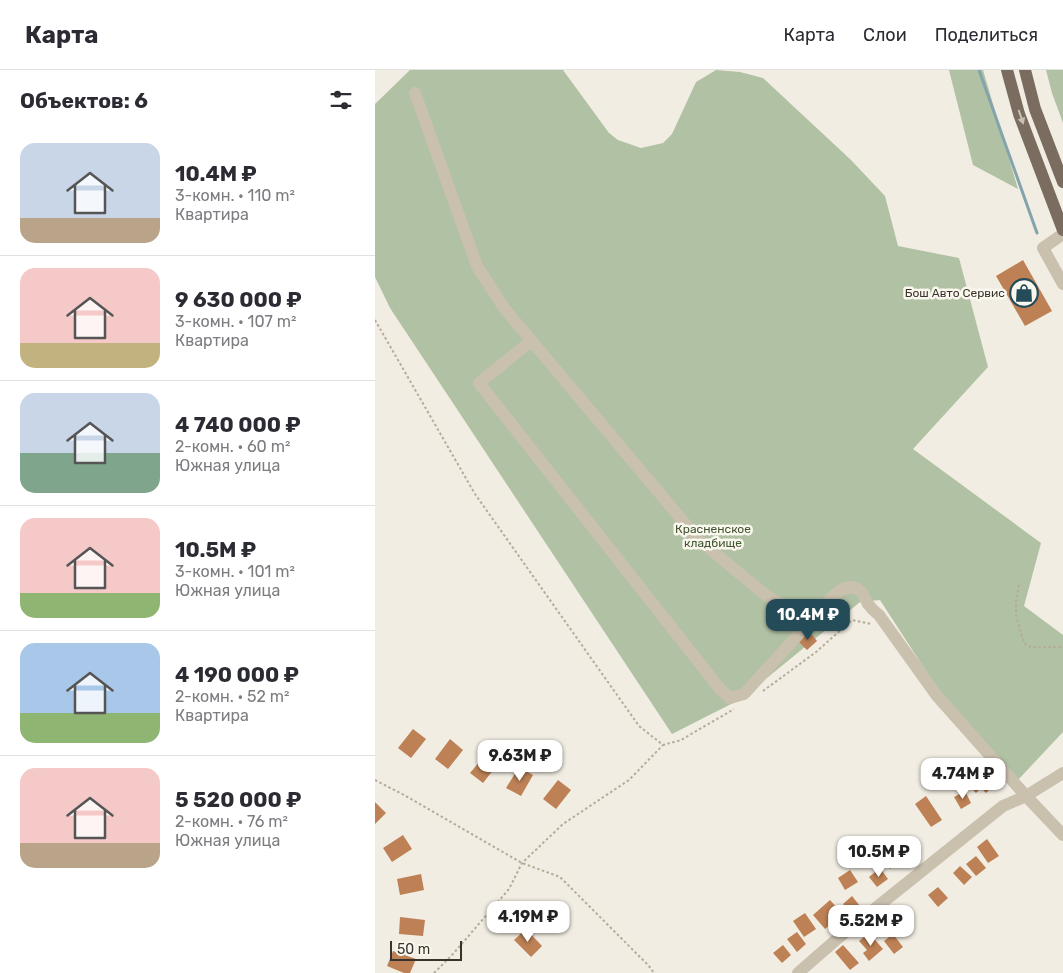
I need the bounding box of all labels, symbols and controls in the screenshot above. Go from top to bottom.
text: Карта [25,21,98,49]
text: Карта [784,24,835,46]
text: Слои [863,24,907,46]
text: Поделиться [935,24,1038,46]
icon: filters [327,86,355,114]
text: Объектов: 6 [20,88,148,113]
one-way arrow [1017,110,1025,125]
text: 10.4M ₽ [175,161,257,186]
icon: home [60,163,120,223]
text: 3-комн. · 110 m² [175,186,295,205]
text: Квартира [175,205,249,224]
shop icon: Бош Авто Сервис [1009,278,1039,308]
place label: Бош Авто Сервис [905,286,1005,300]
text: 9 630 000 ₽ [175,287,302,312]
icon: home [60,288,120,348]
text: 3-комн. · 107 m² [175,312,296,331]
text: Квартира [175,331,249,350]
text: 4 740 000 ₽ [175,412,301,437]
icon: home [60,413,120,473]
text: 2-комн. · 60 m² [175,437,290,456]
text: Южная улица [175,456,280,475]
park label: Красненское кладбище [675,522,751,550]
text: 10.5M ₽ [175,537,256,562]
icon: home [60,538,120,598]
text: 3-комн. · 101 m² [175,562,295,581]
text: Южная улица [175,581,280,600]
pin: 10.4M ₽ [762,598,854,641]
text: 10.4M ₽ [777,605,839,624]
text: 4 190 000 ₽ [175,662,299,687]
icon: home [60,663,120,723]
text: 2-комн. · 52 m² [175,687,289,706]
text: Квартира [175,706,249,725]
pin: 9.63M ₽ [474,740,566,782]
text: 9.63M ₽ [488,746,552,765]
pin: 4.74M ₽ [917,758,1009,800]
text: 4.74M ₽ [932,764,994,783]
text: 5 520 000 ₽ [175,787,301,812]
icon: home [60,788,120,848]
text: 2-комн. · 76 m² [175,812,288,831]
text: Южная улица [175,831,280,850]
pin: 10.5M ₽ [833,836,925,878]
text: 10.5M ₽ [848,842,910,861]
pin: 4.19M ₽ [482,900,574,943]
pin: 5.52M ₽ [825,904,917,947]
text: 4.19M ₽ [498,907,558,926]
text: 5.52M ₽ [839,911,903,930]
scale bar [390,938,463,961]
text: 50 m [397,941,430,958]

